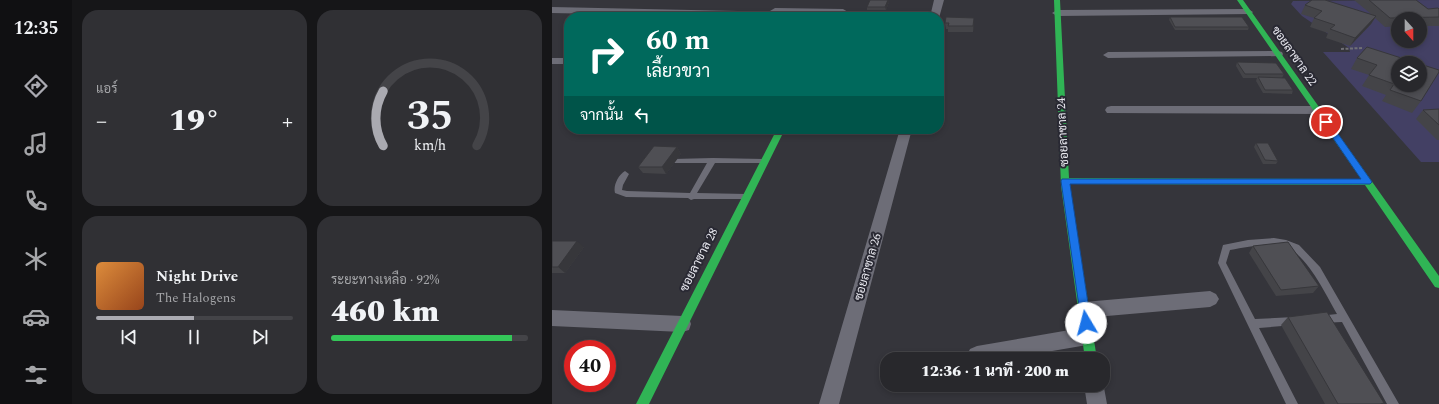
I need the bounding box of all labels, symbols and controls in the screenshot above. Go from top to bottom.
north arrow [1391,12,1427,48]
map controls [1391,12,1427,92]
text: 12:35 [13,15,59,42]
text: 60 m [646,19,710,62]
street label: ซอยลาซาล 22 [1266,22,1322,90]
icon: right [580,28,632,80]
button: layers [1391,56,1427,92]
text: เลี้ยวขวา [646,58,710,85]
icon: directions [22,72,50,100]
text: แอร์ [96,79,117,99]
text: 35 [406,85,453,148]
street label: ซอยลาซาล 24 [1052,97,1074,167]
text: 19° [169,98,220,144]
text: จากนั้น [580,104,623,127]
icon: left [631,104,653,126]
text: − [96,105,107,138]
text: + [282,105,293,138]
pin [1309,105,1343,139]
icon: arrive [1315,111,1337,133]
icon: music [22,130,50,158]
text: km/h [413,135,446,157]
icon: phone [22,187,50,215]
street label: ซอยลาซาล 28 [675,225,723,295]
street label: ซอยลาซาล 26 [849,231,887,303]
icon: climate [22,245,50,273]
text: Night Drive [156,265,238,288]
text: ระยะทางเหลือ · 92% [331,270,439,290]
text: The Halogens [156,288,236,308]
text: 460 km [331,289,439,335]
position arrow [1065,302,1107,344]
icon: car [22,303,50,331]
icon: previous [118,326,140,348]
icon: pause [183,326,205,348]
icon: next [249,326,271,348]
speed limit sign: 40 [564,340,616,392]
text: 12:36 · 1 นาที · 200 m [921,360,1069,383]
icon: filters [22,361,50,389]

